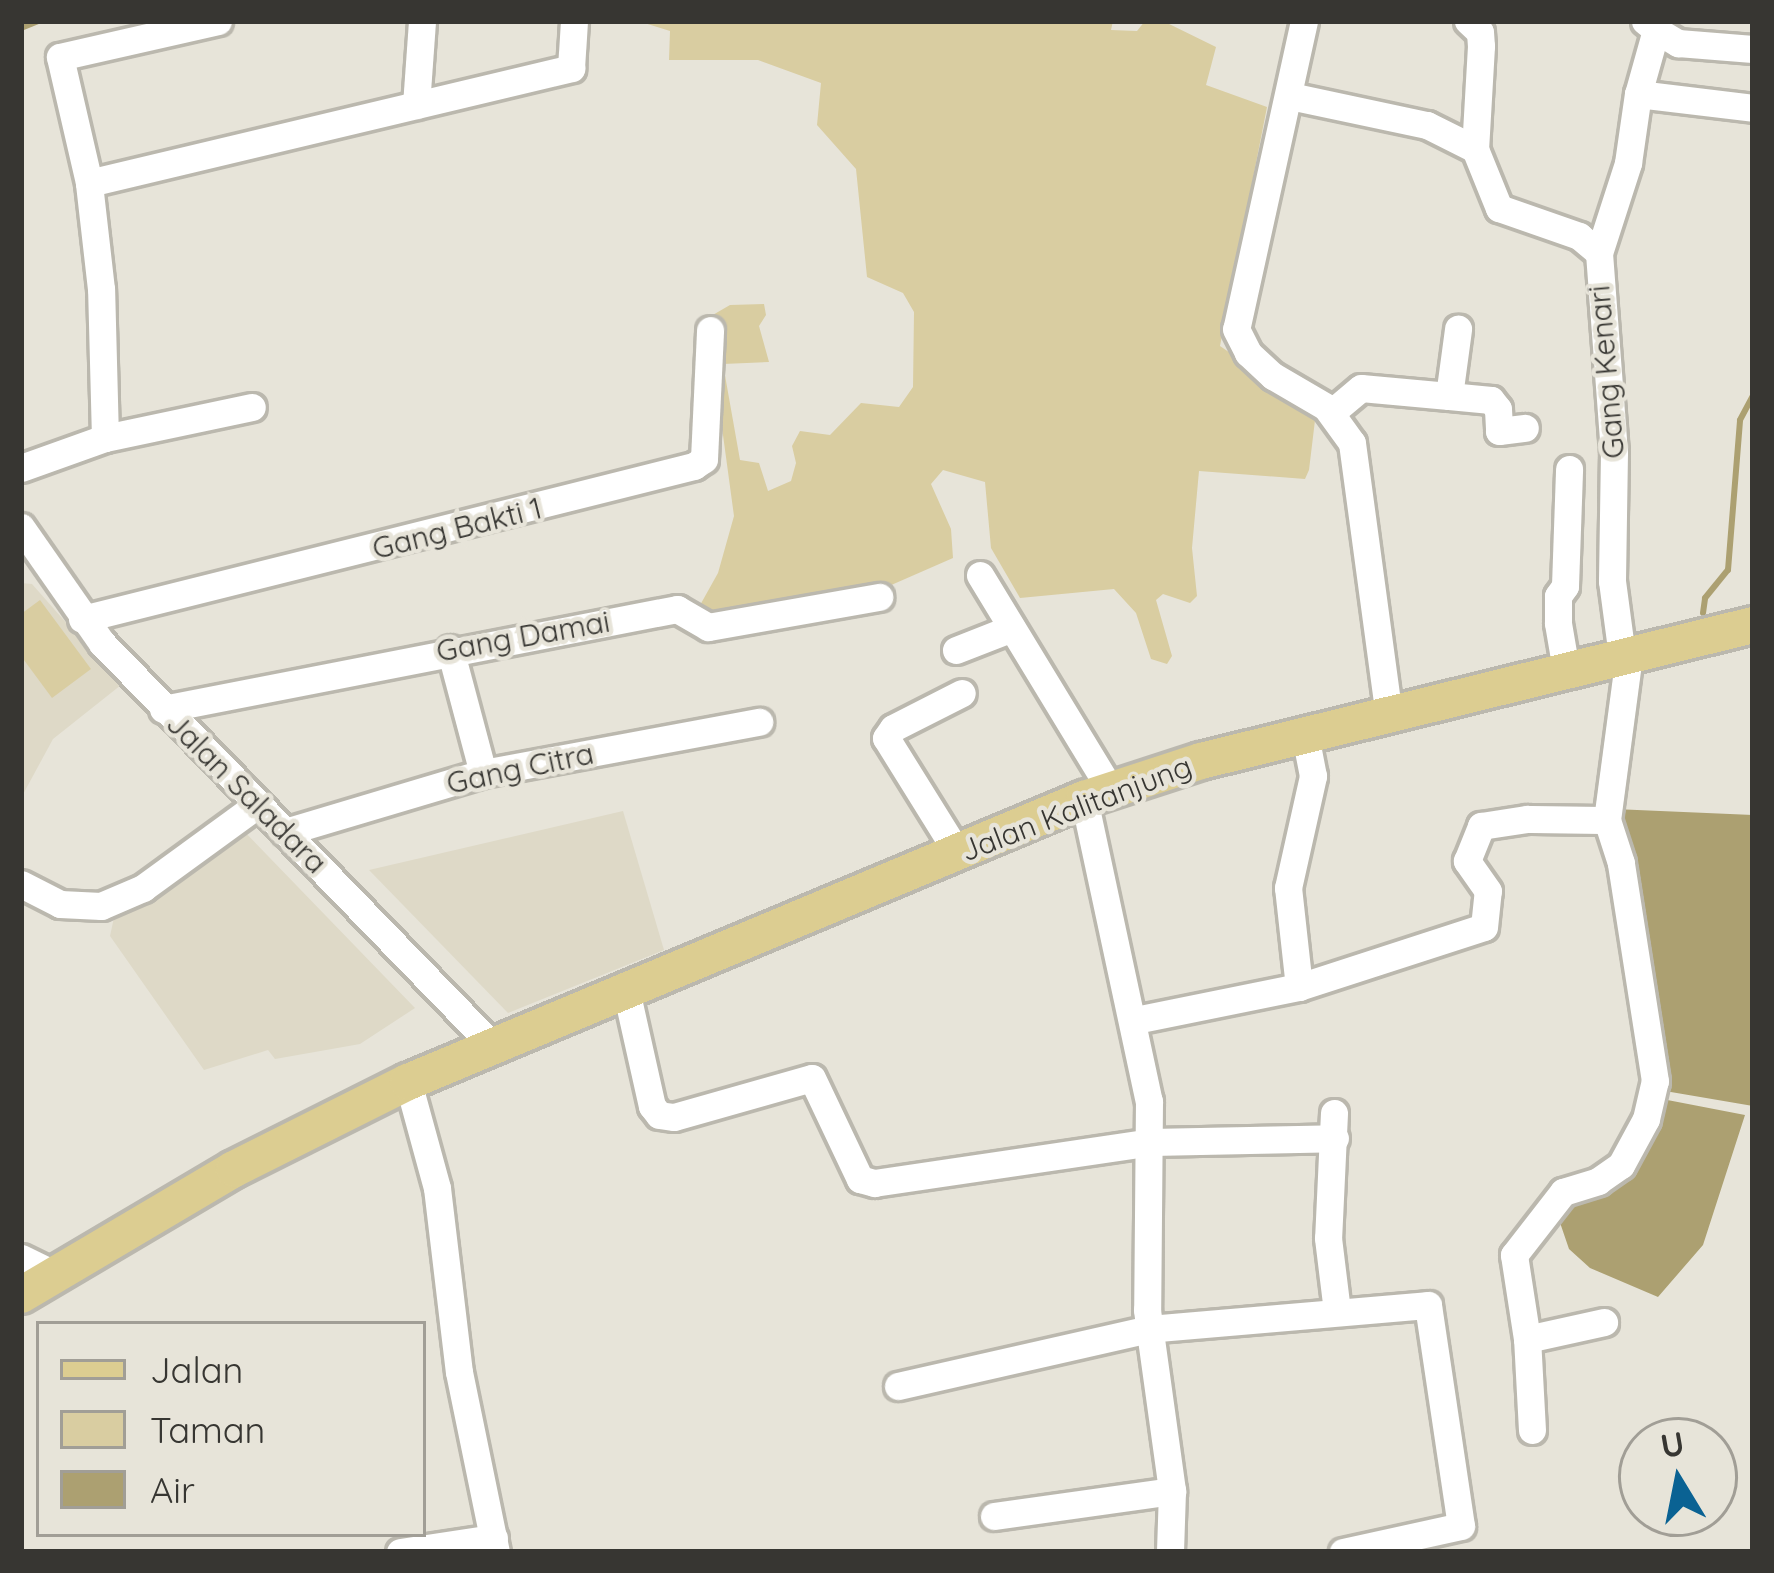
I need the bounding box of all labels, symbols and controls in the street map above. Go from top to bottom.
street label: Gang Kenari [1580,284,1632,460]
street label: Gang Bakti 1 [369,490,545,566]
street label: Gang Damai [434,603,612,669]
street label: Jalan Saladara [159,705,335,881]
street label: Gang Citra [443,735,597,801]
street label: Jalan Kalitanjung [955,747,1197,869]
legend [36,1321,426,1537]
text: Jalan [150,1347,243,1392]
text: Taman [150,1407,265,1452]
north arrow [1618,1417,1738,1537]
text: U [1657,1422,1687,1466]
text: Air [150,1467,195,1512]

